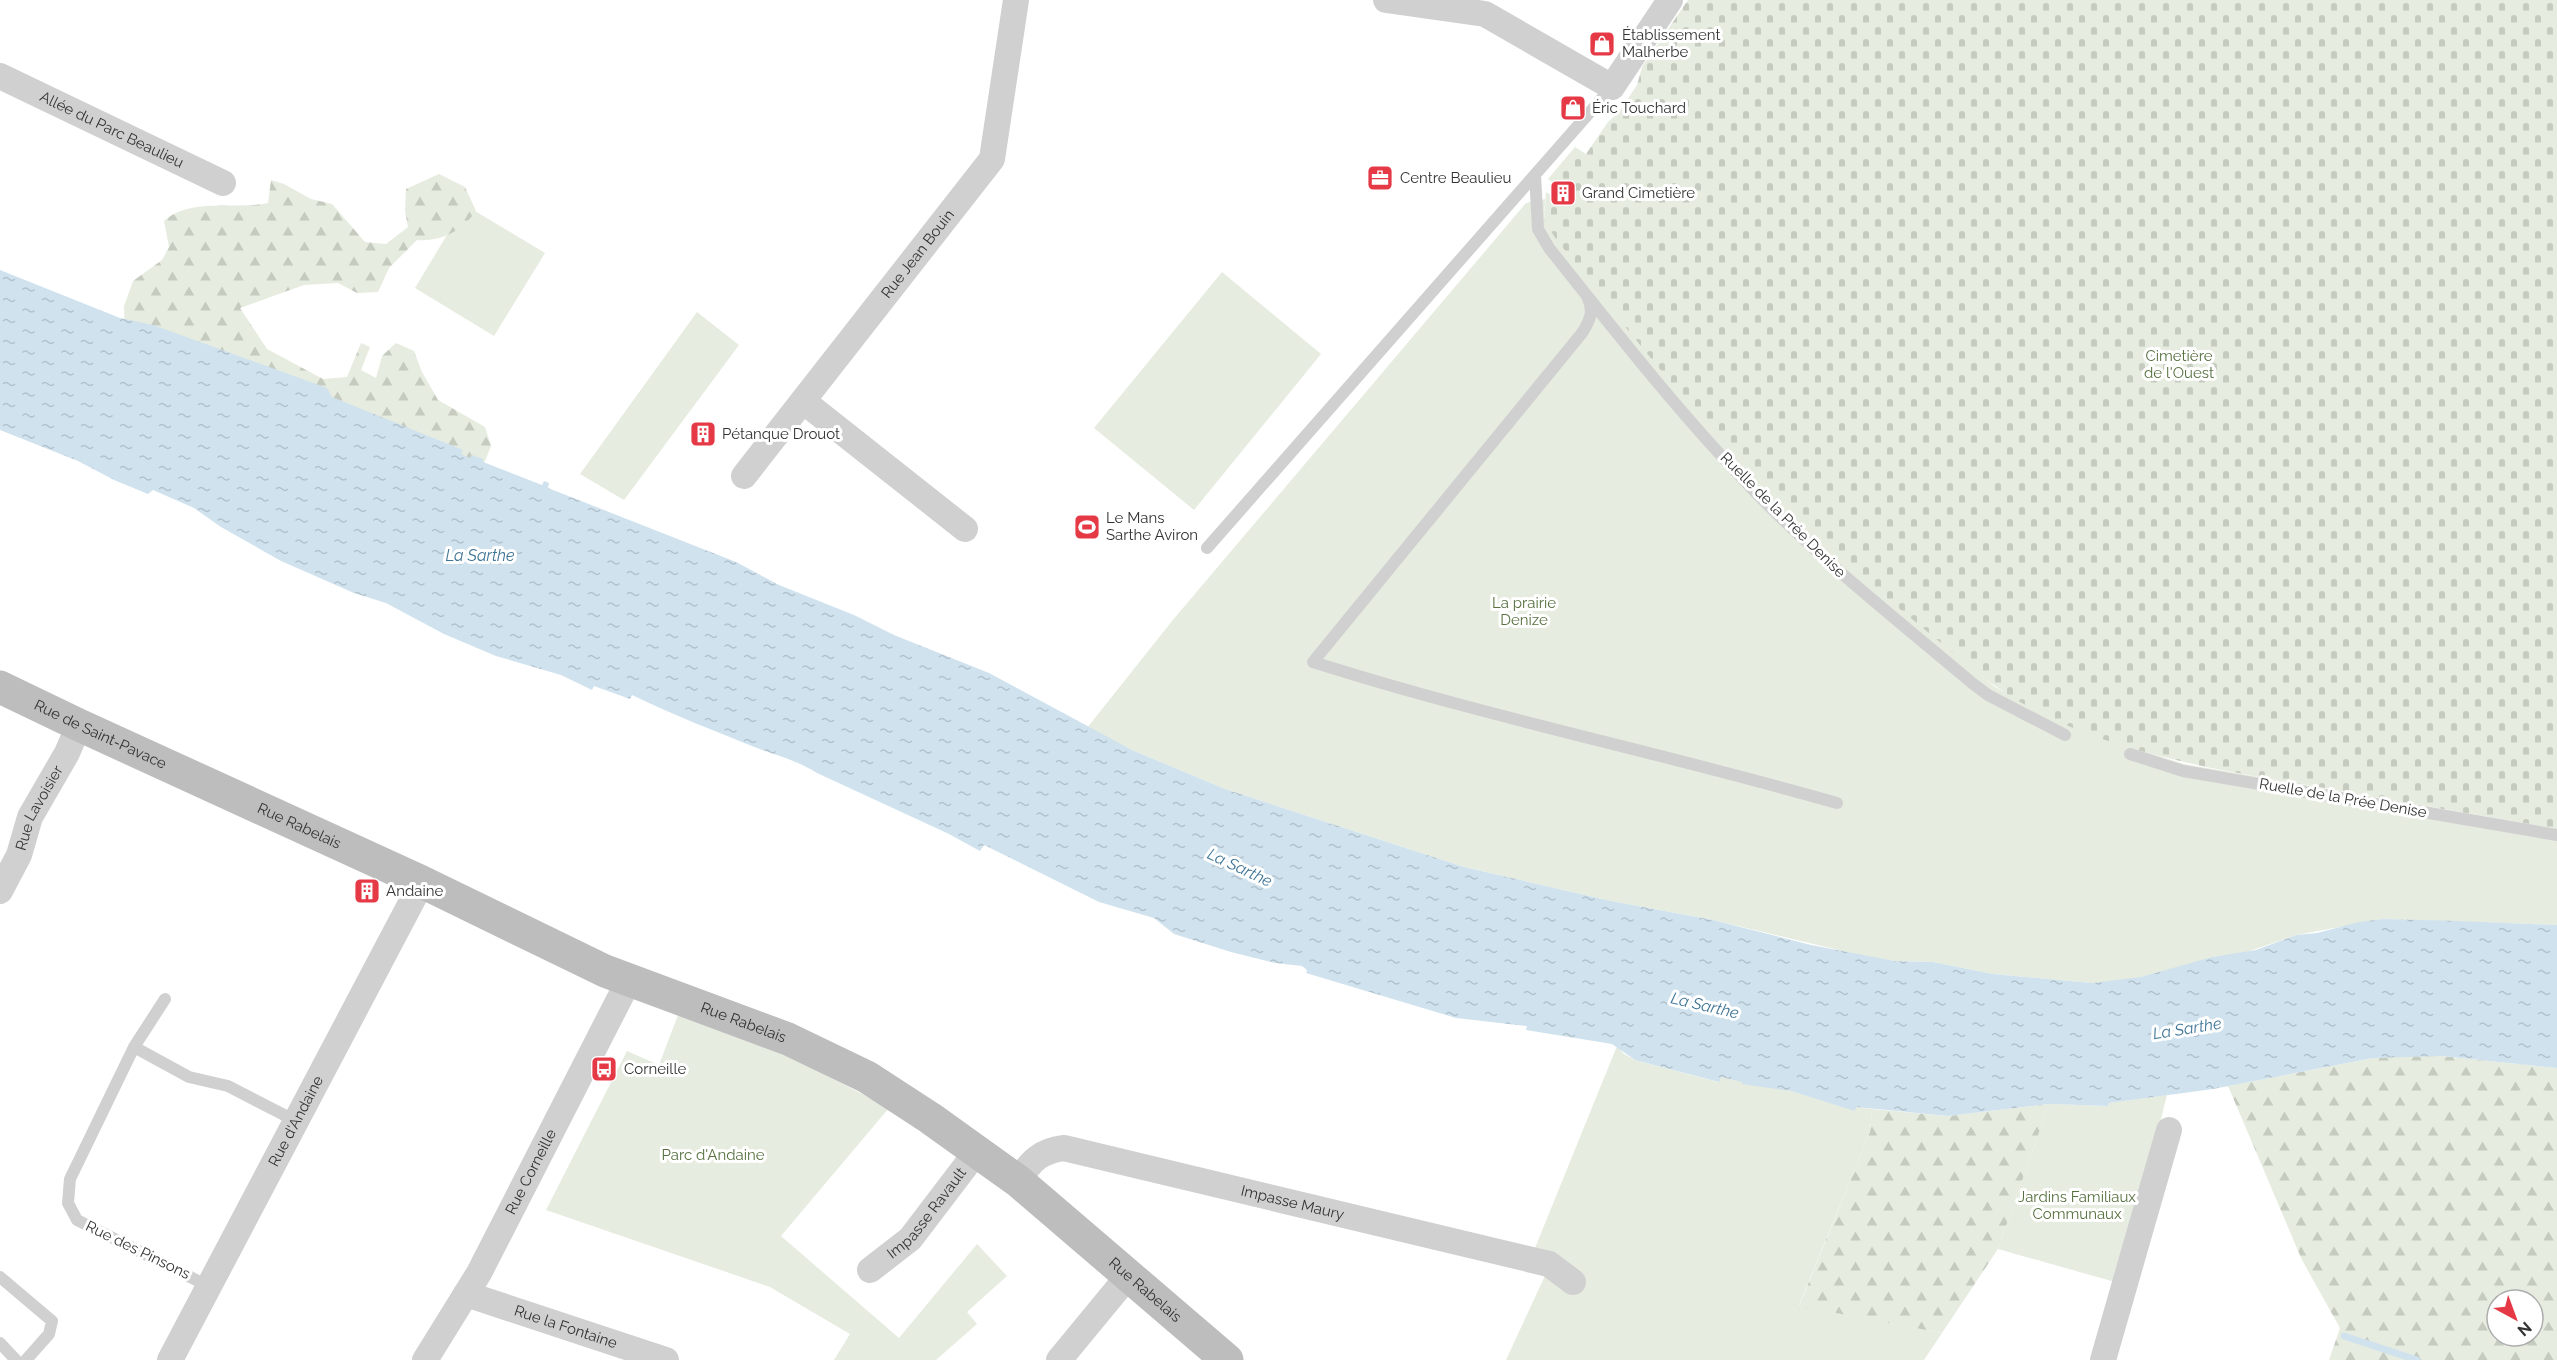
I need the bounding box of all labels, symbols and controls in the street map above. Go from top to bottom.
place label: Établissement Malherbe [1622,26,1720,61]
shop icon: Établissement Malherbe [1587,29,1617,59]
street label: Allée du Parc Beaulieu [37,87,187,172]
shop icon: Éric Touchard [1558,93,1588,123]
place label: Éric Touchard [1592,99,1686,117]
office icon: Centre Beaulieu [1365,163,1395,193]
place label: Centre Beaulieu [1400,169,1511,187]
building icon: Grand Cimetière [1548,178,1578,208]
place label: Grand Cimetière [1582,184,1695,202]
street label: Rue Jean Bouin [878,206,958,302]
park label: Cimetière de l'Ouest [2144,347,2214,382]
building icon: Pétanque Drouot [688,419,718,449]
place label: Pétanque Drouot [722,425,840,443]
street label: Ruelle de la Prée Denise [1717,449,1849,581]
place label: Le Mans Sarthe Aviron [1106,509,1198,544]
sports icon: Le Mans Sarthe Aviron [1072,512,1102,542]
water label: La Sarthe [445,546,515,565]
park label: La prairie Denize [1492,594,1556,629]
street label: Rue de Saint-Pavace [31,696,170,773]
street label: Rue Lavoisier [12,762,67,853]
street label: Ruelle de la Prée Denise [2258,774,2428,822]
street label: Rue Rabelais [255,799,344,853]
water label: La Sarthe [1204,844,1276,891]
building icon: Andaine [352,876,382,906]
place label: Andaine [386,882,443,900]
water label: La Sarthe [1669,988,1741,1023]
street label: Rue Rabelais [698,998,789,1047]
water label: La Sarthe [2151,1014,2223,1043]
bus stop icon: Corneille [589,1054,619,1084]
place label: Corneille [624,1060,686,1078]
street label: Rue d'Andaine [265,1073,327,1170]
street label: Rue Corneille [501,1126,560,1218]
park label: Parc d'Andaine [661,1146,765,1164]
street label: Impasse Ravault [884,1164,970,1262]
street label: Impasse Maury [1239,1182,1346,1224]
park label: Jardins Familiaux Communaux [2018,1188,2136,1223]
street label: Rue des Pinsons [83,1217,193,1283]
street label: Rue Rabelais [1105,1254,1185,1326]
north arrow [2485,1288,2545,1348]
street label: Rue la Fontaine [512,1302,620,1352]
text: N [2514,1318,2535,1340]

